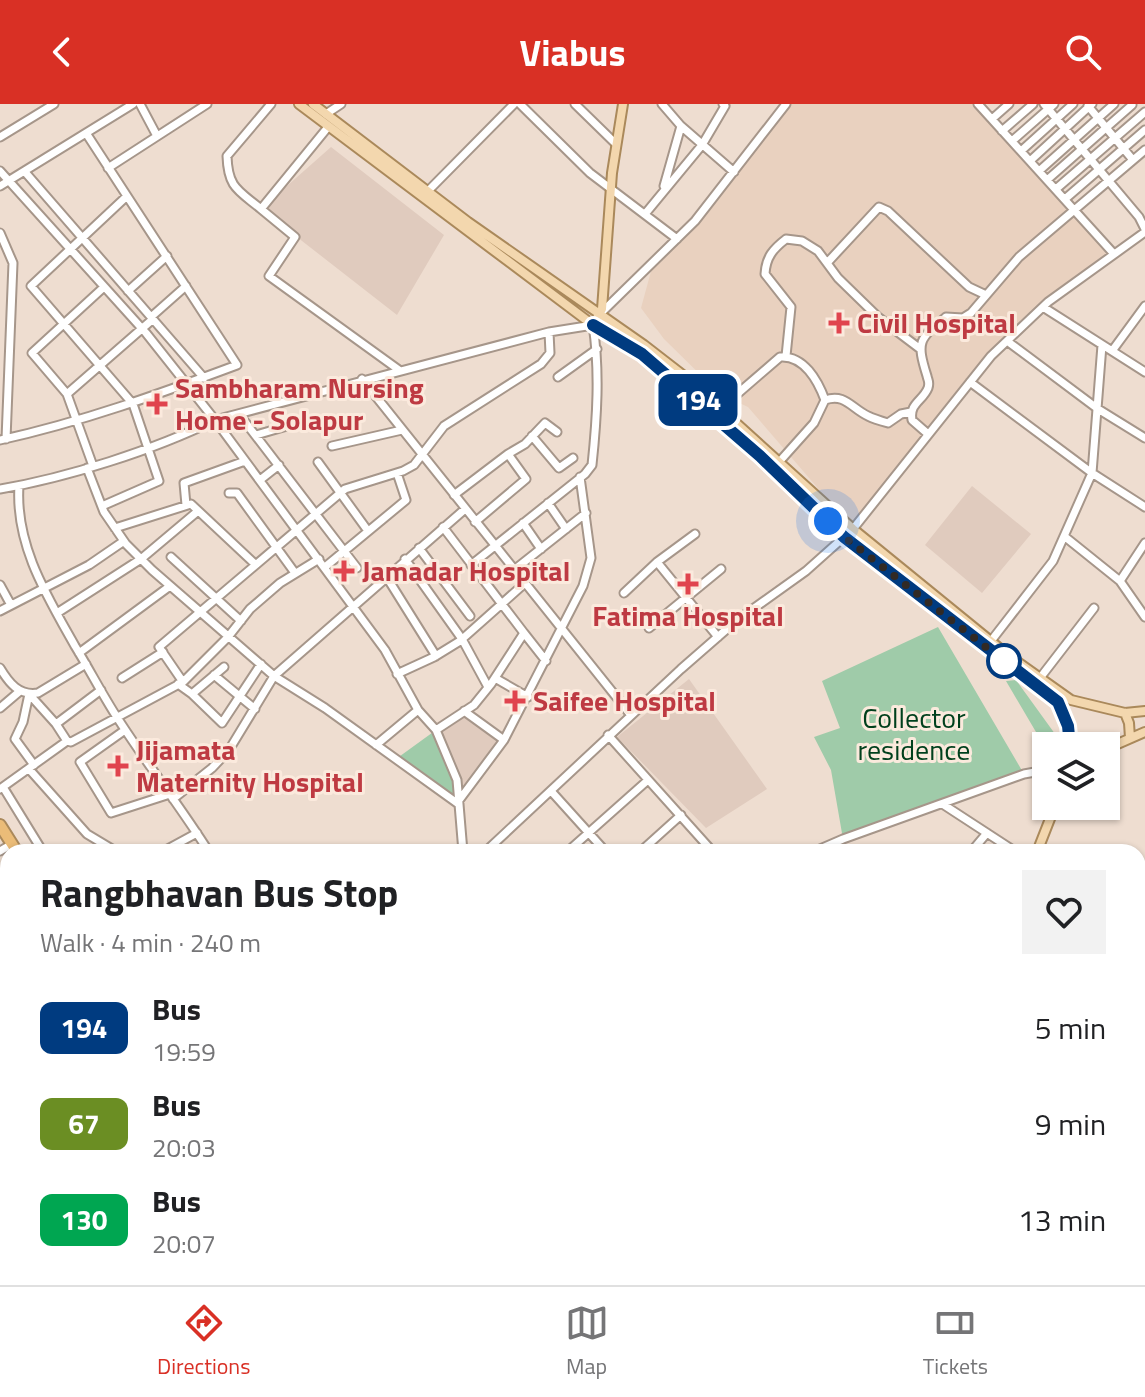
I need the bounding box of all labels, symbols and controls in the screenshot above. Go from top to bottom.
text: Viabus [520,25,625,80]
icon: back [40,30,84,74]
icon: search [1061,30,1105,74]
place label: Civil Hospital [857,301,1016,344]
marker: Civil Hospital [828,312,850,334]
place label: Sambharam Nursing Home - Solapur [175,366,424,441]
line badge: 194 [652,374,744,426]
text: 194 [674,378,722,421]
marker: Sambharam Nursing Home - Solapur [146,393,168,415]
your location [808,501,848,541]
place label: Jamadar Hospital [362,549,570,592]
marker: Jamadar Hospital [333,560,355,582]
marker: Fatima Hospital [677,573,699,595]
place label: Fatima Hospital [592,594,784,637]
unlabelled marker [987,644,1021,678]
place label: Saifee Hospital [533,679,716,722]
marker: Saifee Hospital [504,690,526,712]
park label: Collector residence [858,696,970,771]
place label: Jijamata Maternity Hospital [136,728,364,803]
map controls [1032,732,1120,820]
button: layers [1032,732,1120,820]
marker: Jijamata Maternity Hospital [107,755,129,777]
text: Rangbhavan Bus Stop [40,864,398,922]
button: heart [1022,870,1106,954]
text: Walk · 4 min · 240 m [40,923,261,962]
text: Bus [152,986,201,1032]
text: 5 min [1035,1005,1106,1051]
text: 194 [60,1006,108,1049]
text: 19:59 [152,1032,216,1071]
text: Bus [152,1082,201,1128]
text: 9 min [1035,1101,1106,1147]
text: 67 [68,1102,100,1145]
text: 20:03 [152,1128,216,1167]
text: Bus [152,1178,201,1224]
text: 13 min [1018,1197,1106,1243]
text: 130 [60,1198,108,1241]
text: 20:07 [152,1224,216,1263]
tab: Directions [157,1301,250,1383]
tab: Map [565,1301,609,1383]
tab: Tickets [923,1301,988,1383]

